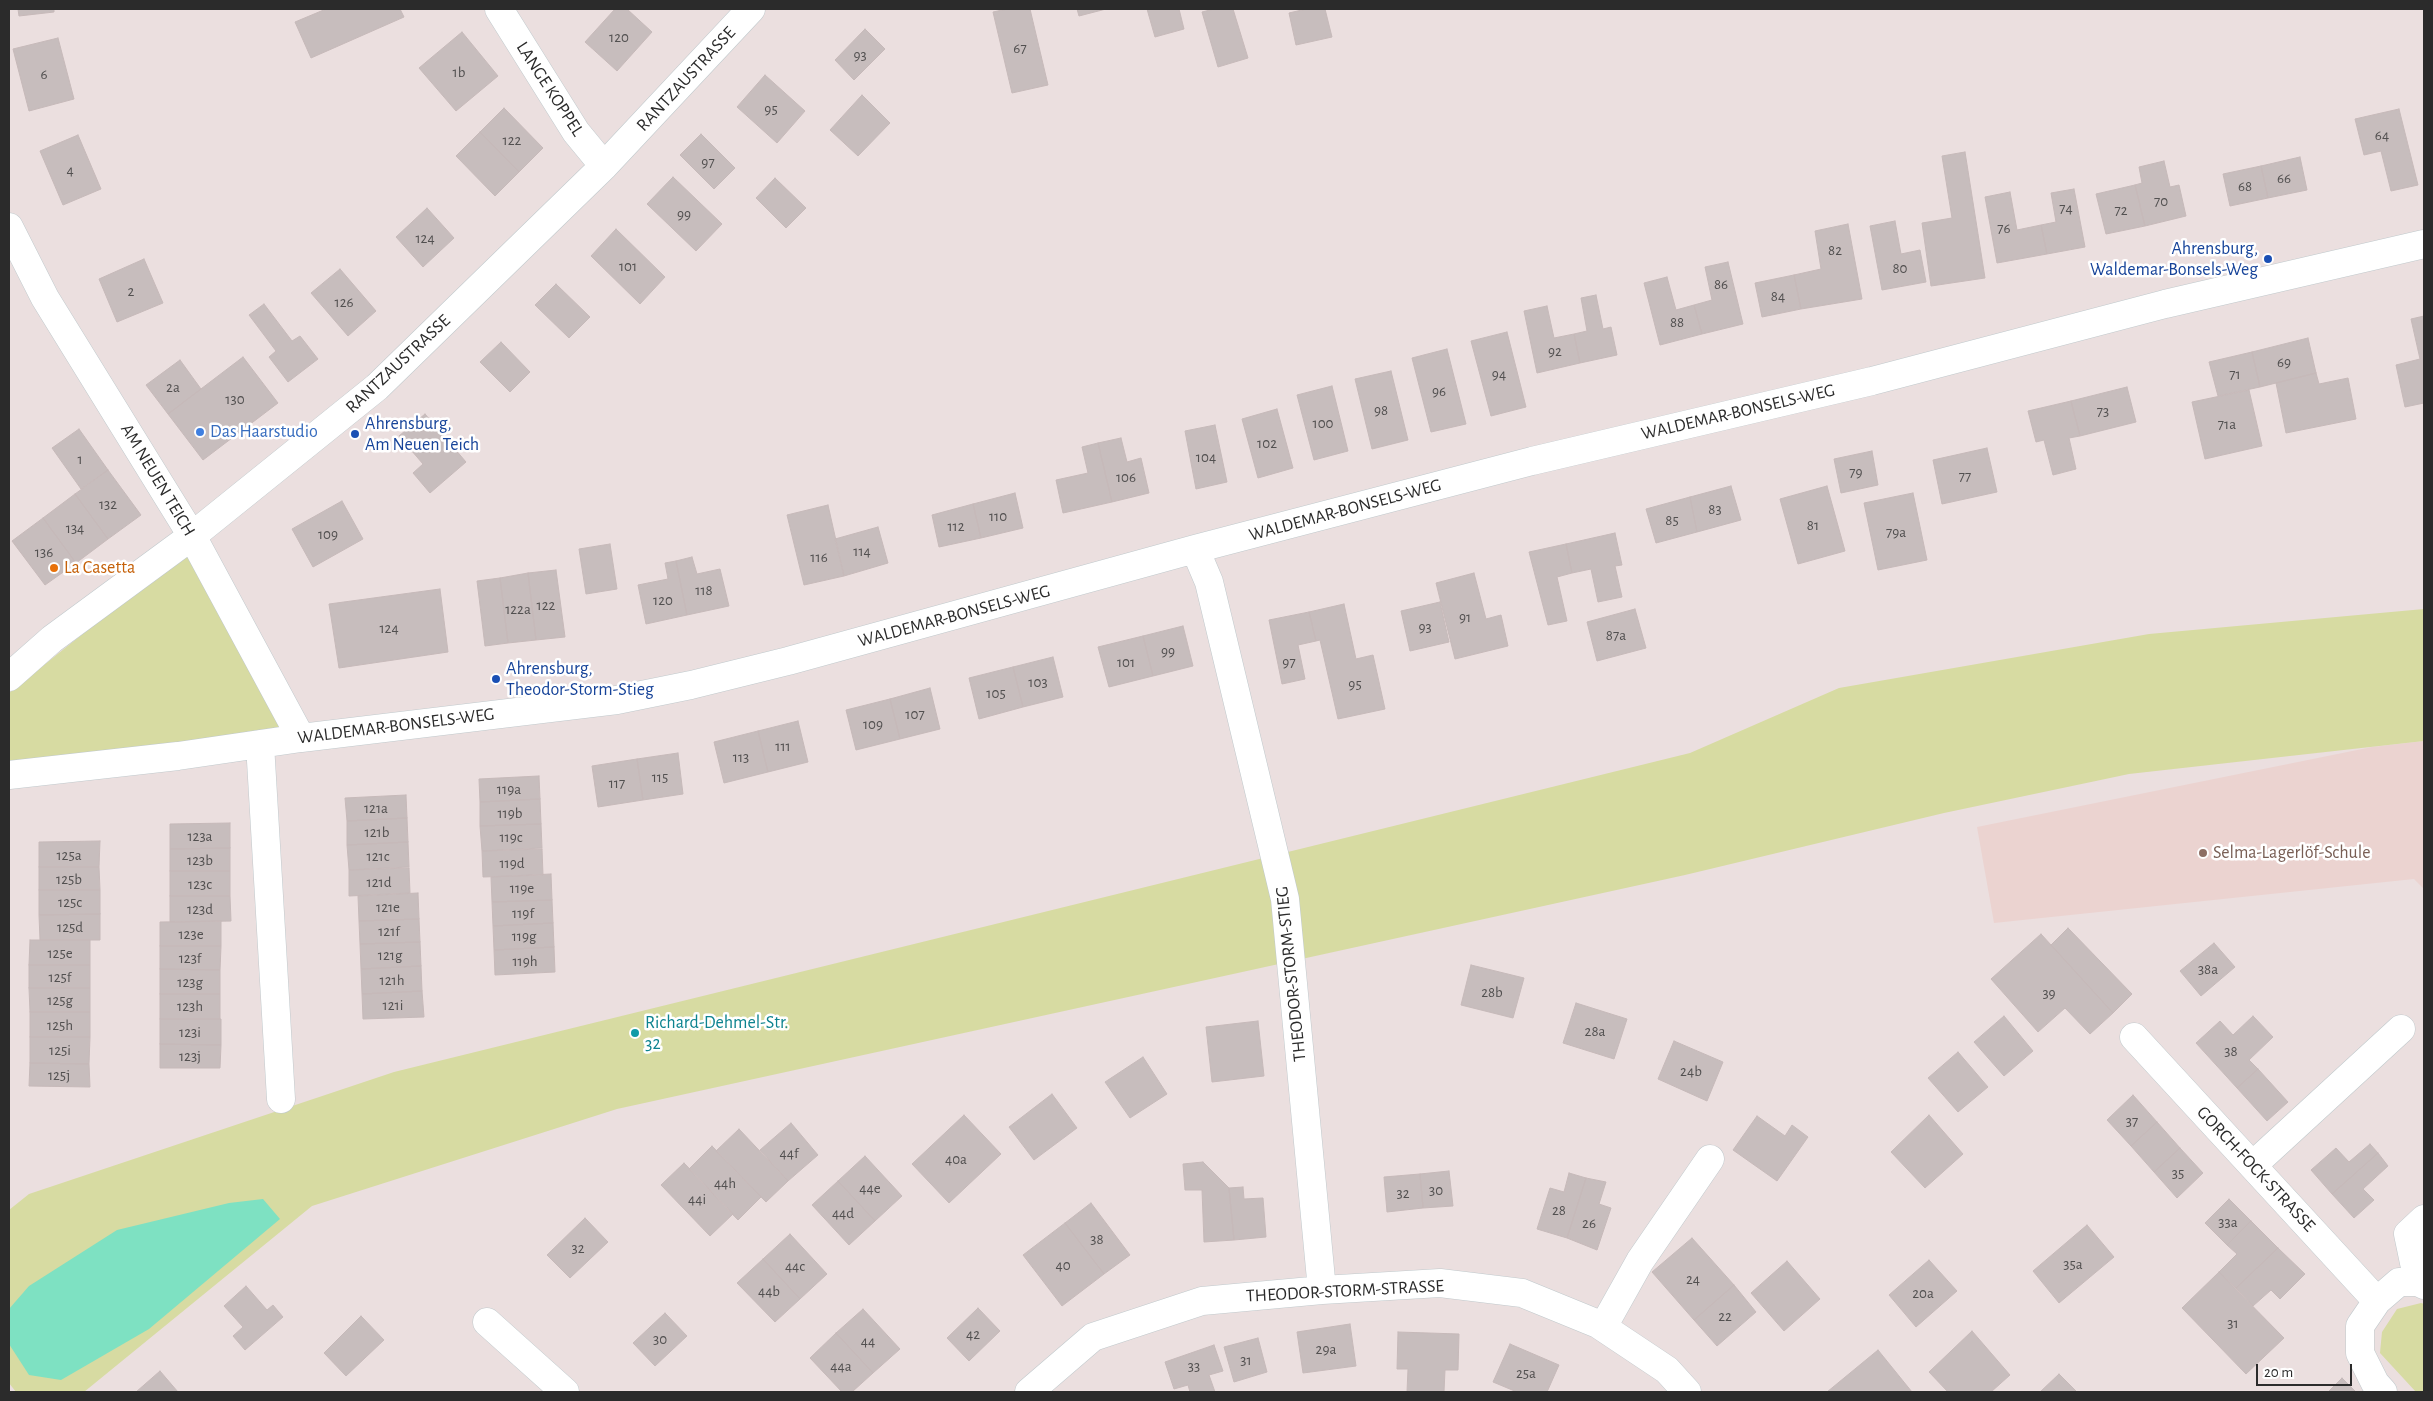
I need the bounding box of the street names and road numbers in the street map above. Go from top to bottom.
street label: RANTZAUSTRASSE [632,22,740,136]
street label: LANGE KOPPEL [512,38,588,140]
street label: RANTZAUSTRASSE [341,310,455,418]
street label: WALDEMAR-BONSELS-WEG [1639,379,1837,445]
street label: AM NEUEN TEICH [116,420,200,540]
street label: WALDEMAR-BONSELS-WEG [1247,474,1443,546]
street label: WALDEMAR-BONSELS-WEG [856,580,1052,652]
street label: WALDEMAR-BONSELS-WEG [296,703,496,749]
street label: THEODOR-STORM-STIEG [1271,885,1311,1063]
street label: GORCH-FOCK-STRASSE [2192,1102,2320,1236]
street label: THEODOR-STORM-STRASSE [1245,1275,1445,1307]

